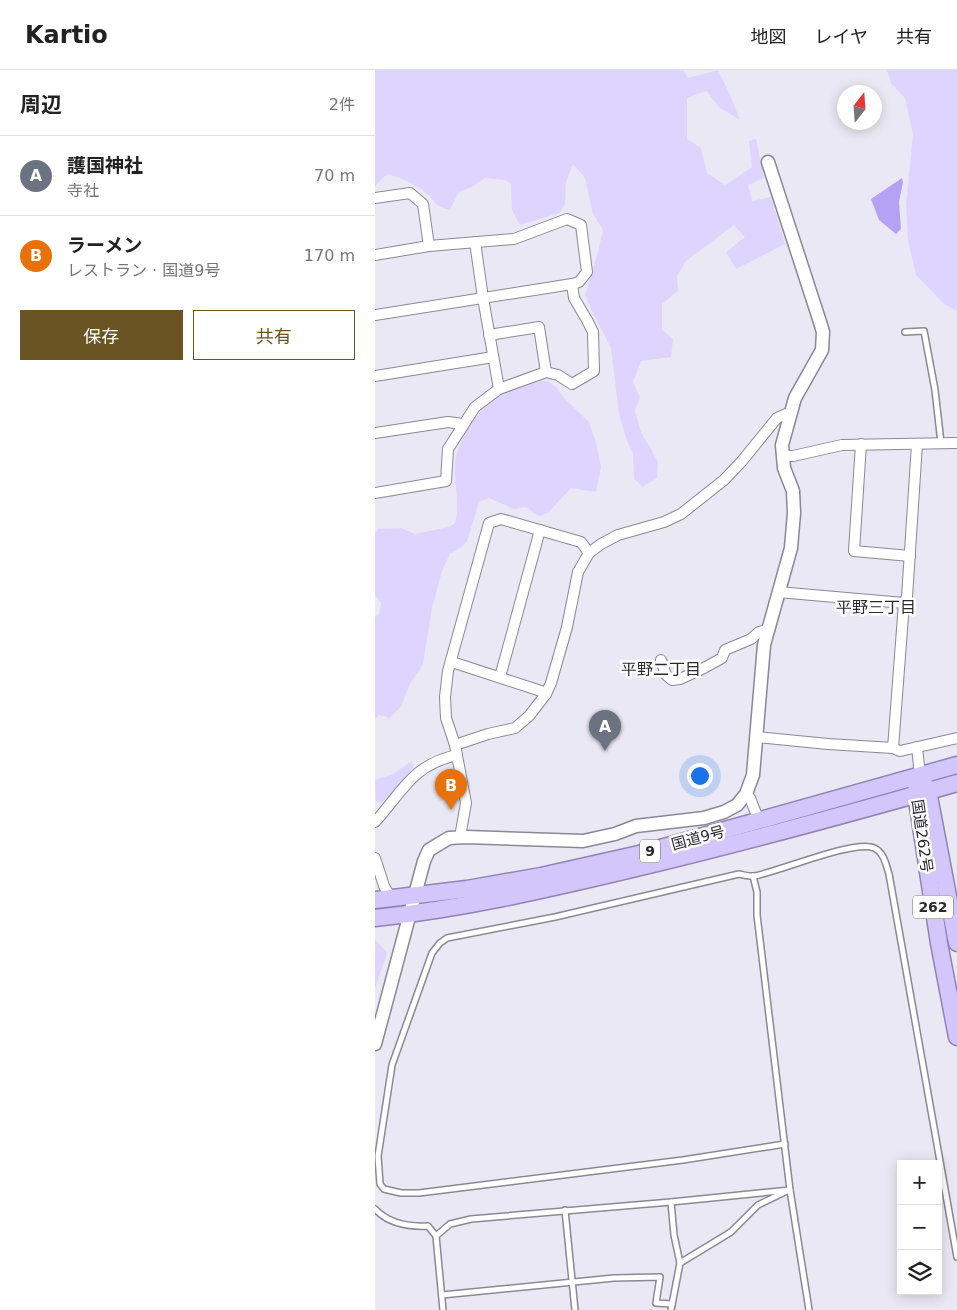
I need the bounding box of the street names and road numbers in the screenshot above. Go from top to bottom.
street label: 国道262号 [908,798,936,874]
street label: 国道9号 [669,822,727,854]
road number: 9 [640,839,660,862]
road number: 262 [913,896,953,919]

